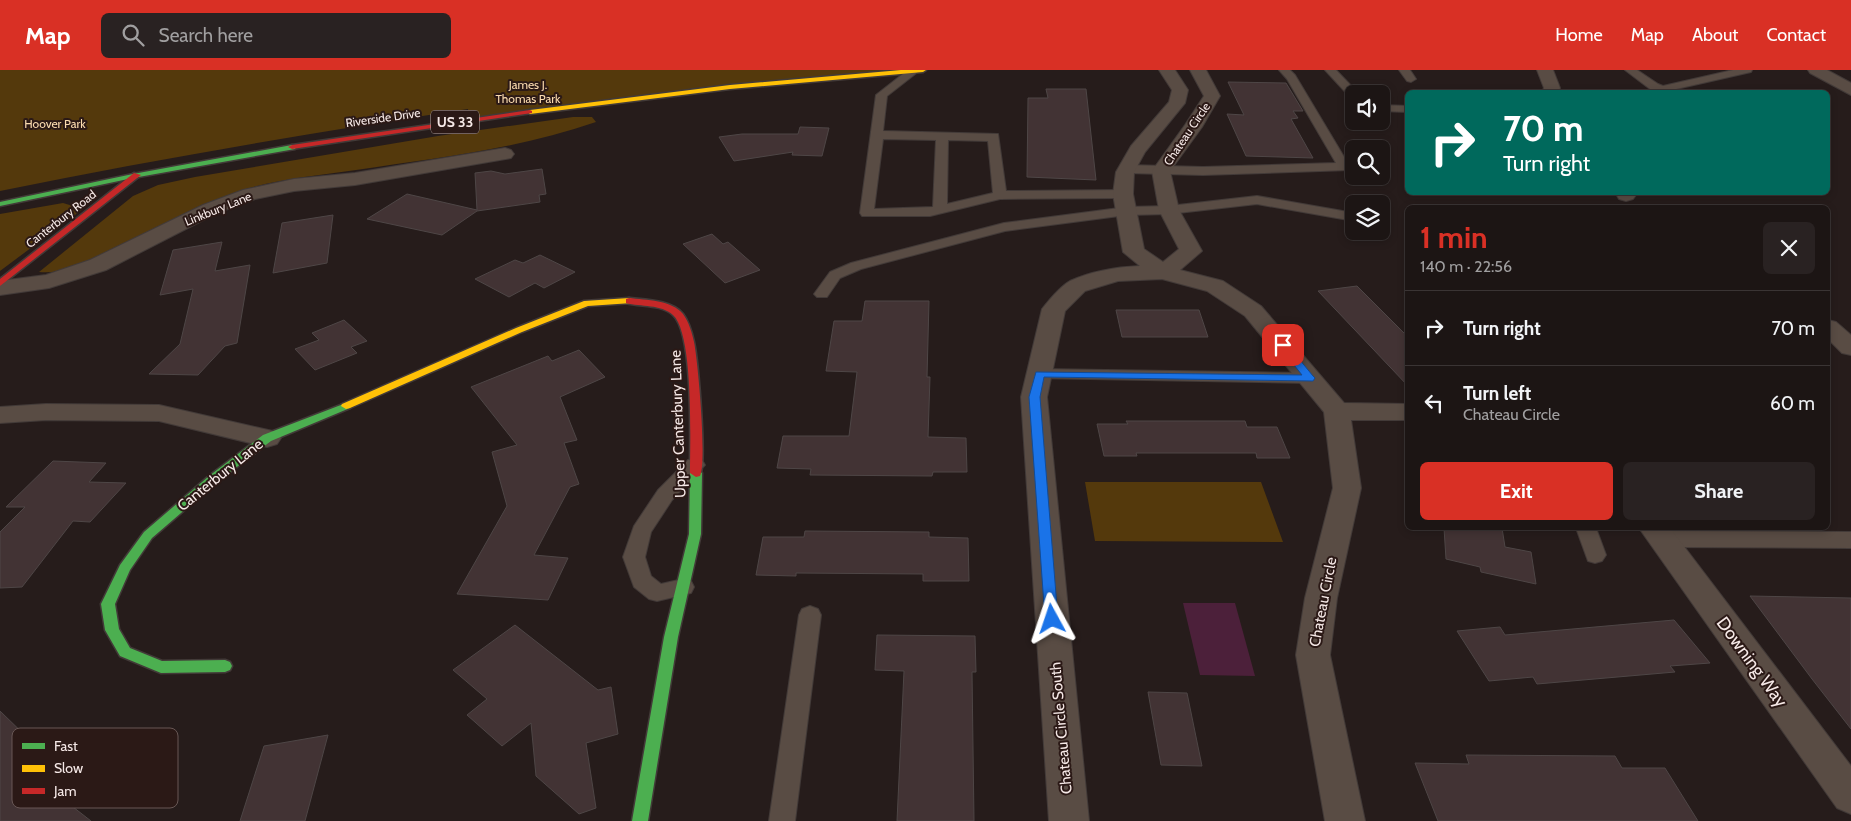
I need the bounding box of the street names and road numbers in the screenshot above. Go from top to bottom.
street label: Chateau Circle [1160,99,1213,168]
street label: Riverside Drive [345,105,421,130]
road number: US 33 [431,111,479,134]
street label: Canterbury Road [22,186,99,251]
street label: Linkbury Lane [182,188,253,229]
street label: Upper Canterbury Lane [666,349,690,498]
street label: Canterbury Lane [174,435,267,515]
street label: Chateau Circle [1305,555,1341,648]
street label: Downing Way [1712,612,1792,712]
street label: Chateau Circle South [1046,661,1076,795]

